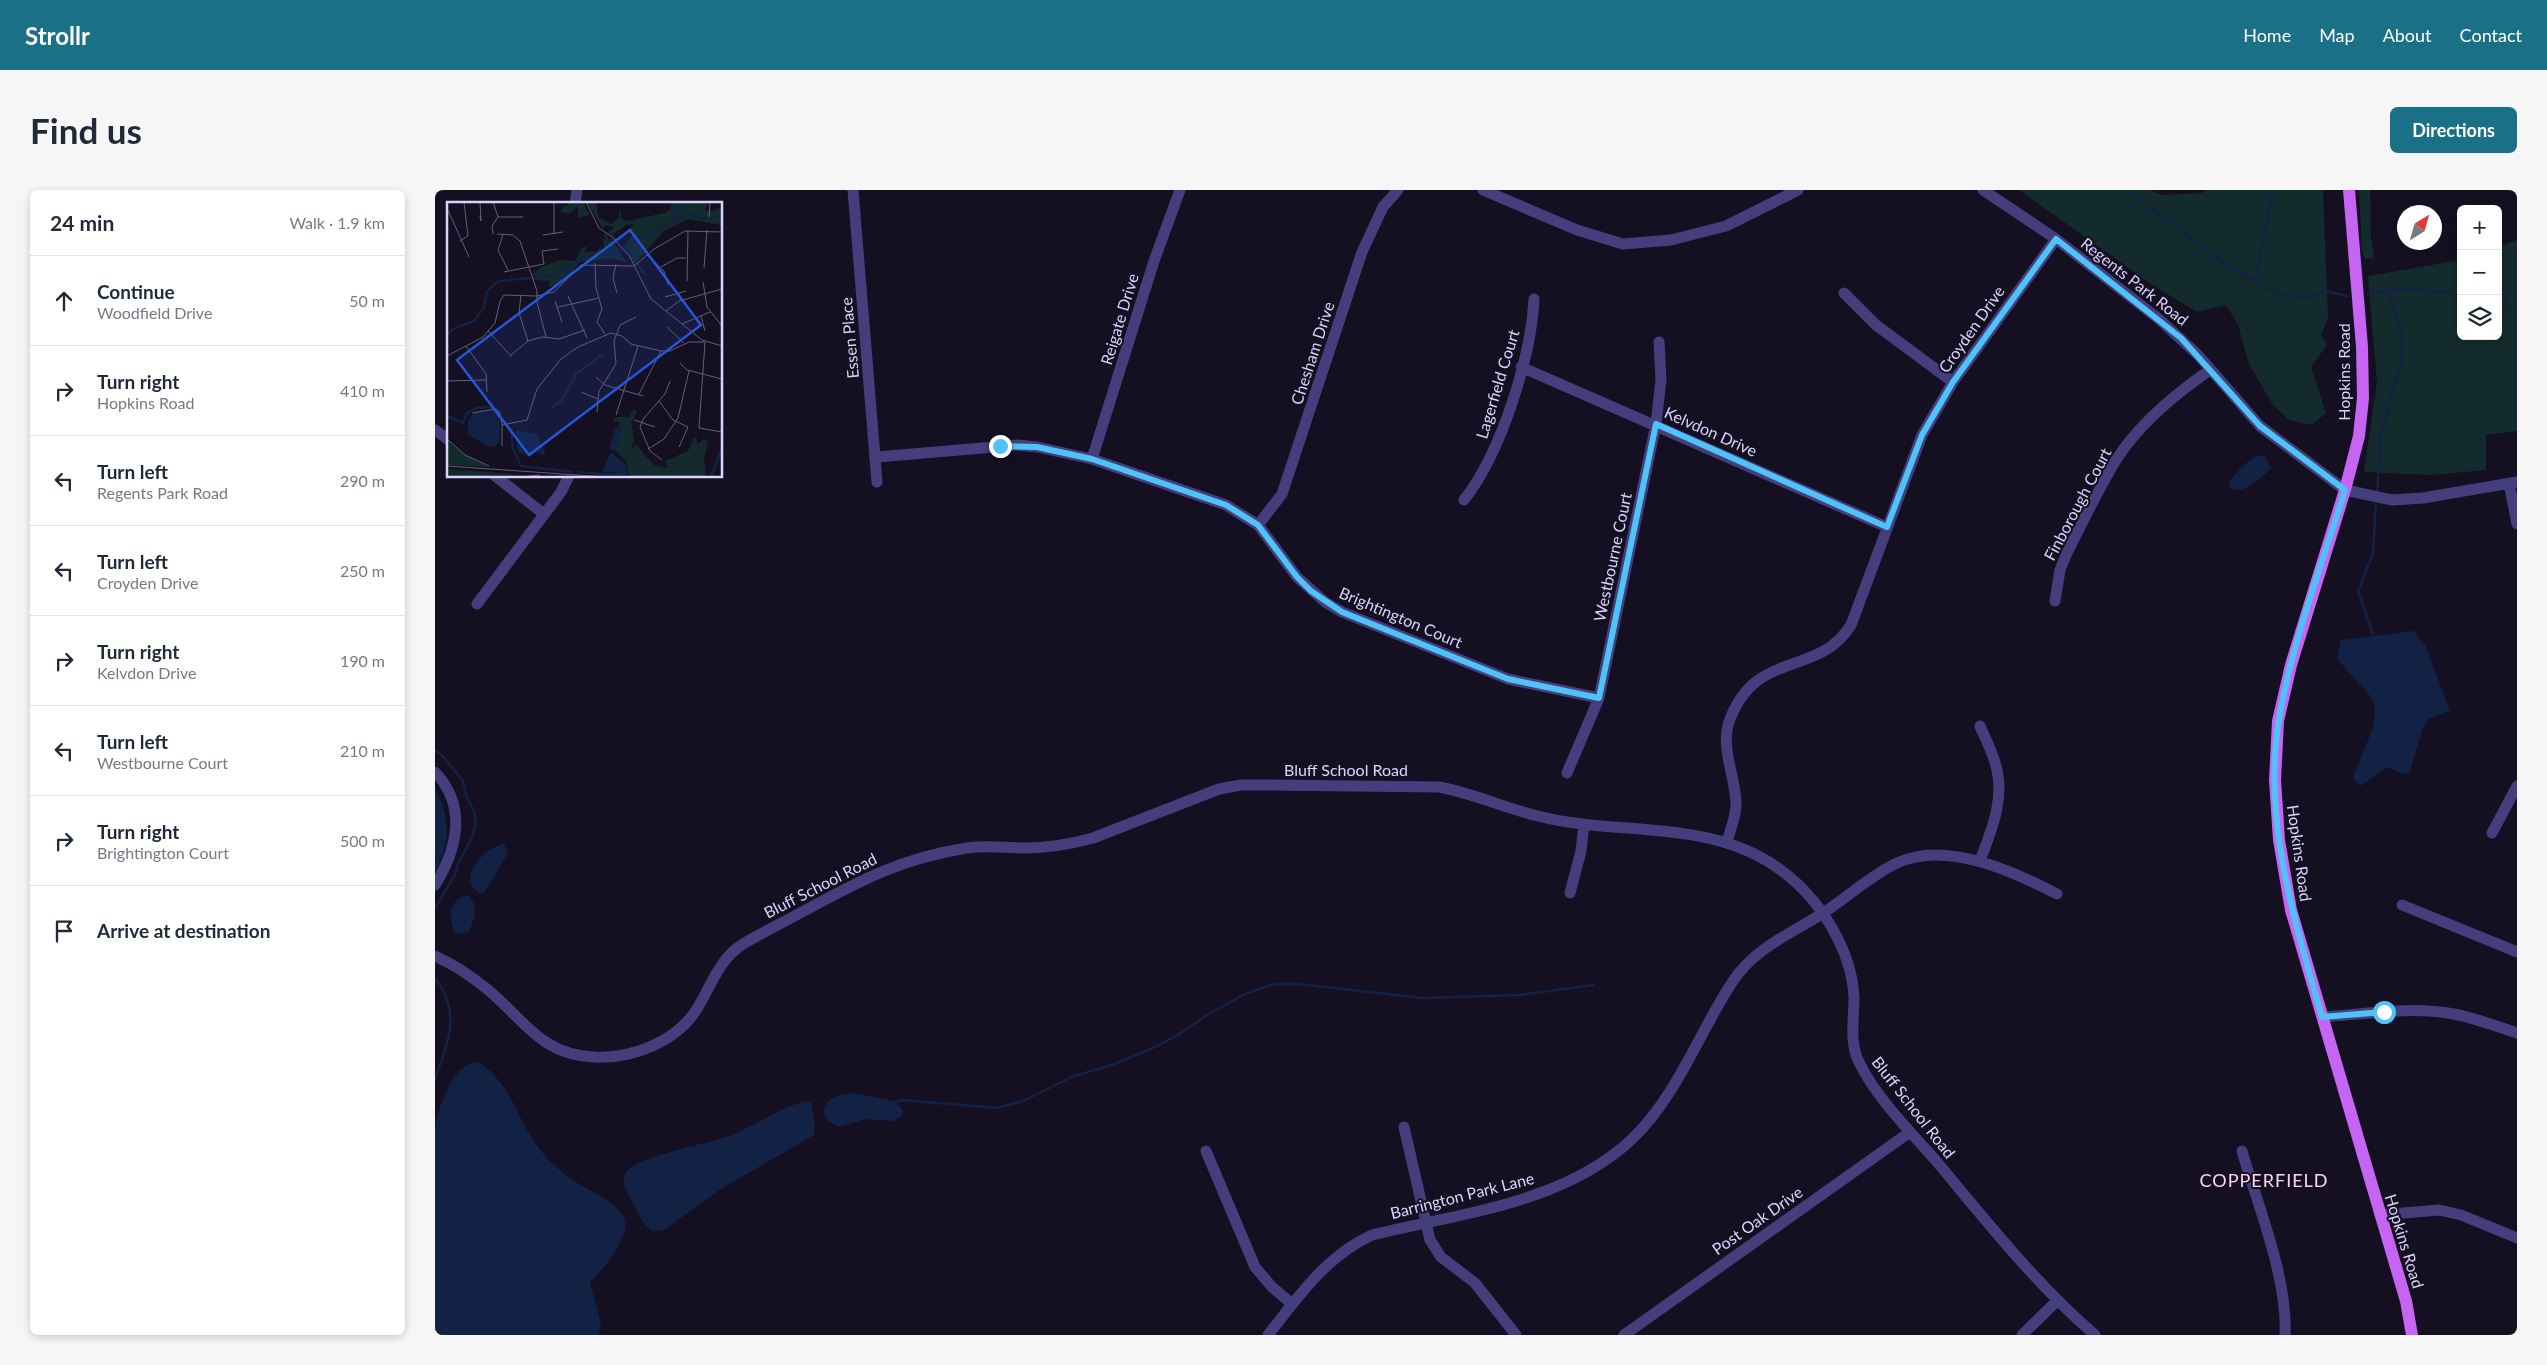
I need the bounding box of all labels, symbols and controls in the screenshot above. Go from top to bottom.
text: Strollr [25,21,90,50]
text: Home [2243,24,2291,46]
text: Map [2319,24,2355,46]
text: About [2383,24,2432,46]
text: Contact [2460,24,2522,46]
button: Directions [2390,107,2517,153]
text: Find us [30,109,142,151]
inset map [447,202,723,478]
north arrow [2397,205,2442,250]
map controls [2457,205,2502,340]
button: + [2457,205,2502,250]
text: 24 min [50,210,114,235]
text: Walk · 1.9 km [289,213,385,232]
street label: Regents Park Road [2078,233,2192,329]
button: − [2457,250,2502,295]
street label: Reigate Drive [1096,271,1142,367]
text: Continue [97,280,175,303]
street label: Croyden Drive [1934,282,2008,376]
icon: ahead [50,287,78,315]
text: 50 m [349,291,385,310]
button: layers [2457,295,2502,340]
street label: Essen Place [836,296,862,380]
street label: Chesham Drive [1286,299,1338,407]
text: Woodfield Drive [97,303,212,322]
street label: Hopkins Road [2334,323,2353,421]
street label: Lagerfield Court [1471,327,1523,441]
text: Turn right [97,370,179,393]
icon: right [50,377,78,405]
text: 410 m [340,381,385,400]
text: Hopkins Road [97,393,194,412]
street label: Kelvdon Drive [1662,402,1760,460]
route end [989,435,1012,458]
street label: Finborough Court [2039,444,2115,564]
text: Turn left [97,460,168,483]
icon: left [50,467,78,495]
text: 290 m [340,471,385,490]
text: Regents Park Road [97,483,228,502]
street label: Westbourne Court [1589,491,1635,623]
text: Turn left [97,550,168,573]
icon: left [50,557,78,585]
text: 250 m [340,561,385,580]
text: Croyden Drive [97,573,199,592]
street label: Brightington Court [1337,582,1466,652]
text: Turn right [97,640,179,663]
icon: right [50,647,78,675]
text: 190 m [340,651,385,670]
text: Kelvdon Drive [97,663,196,682]
text: Turn left [97,730,168,753]
icon: left [50,737,78,765]
text: 210 m [340,741,385,760]
text: Westbourne Court [97,753,228,772]
street label: Bluff School Road [1284,760,1408,779]
street label: Hopkins Road [2284,803,2316,903]
text: Turn right [97,820,179,843]
icon: right [50,827,78,855]
text: 500 m [340,831,385,850]
text: Brightington Court [97,843,229,862]
street label: Bluff School Road [760,848,880,922]
icon: arrive [50,917,78,945]
text: Arrive at destination [97,919,270,942]
route start [2373,1001,2396,1024]
street label: Bluff School Road [1868,1052,1960,1162]
street label: Barrington Park Lane [1388,1168,1536,1222]
district label: COPPERFIELD [2199,1169,2329,1191]
street label: Post Oak Drive [1708,1182,1806,1258]
street label: Hopkins Road [2382,1192,2428,1290]

